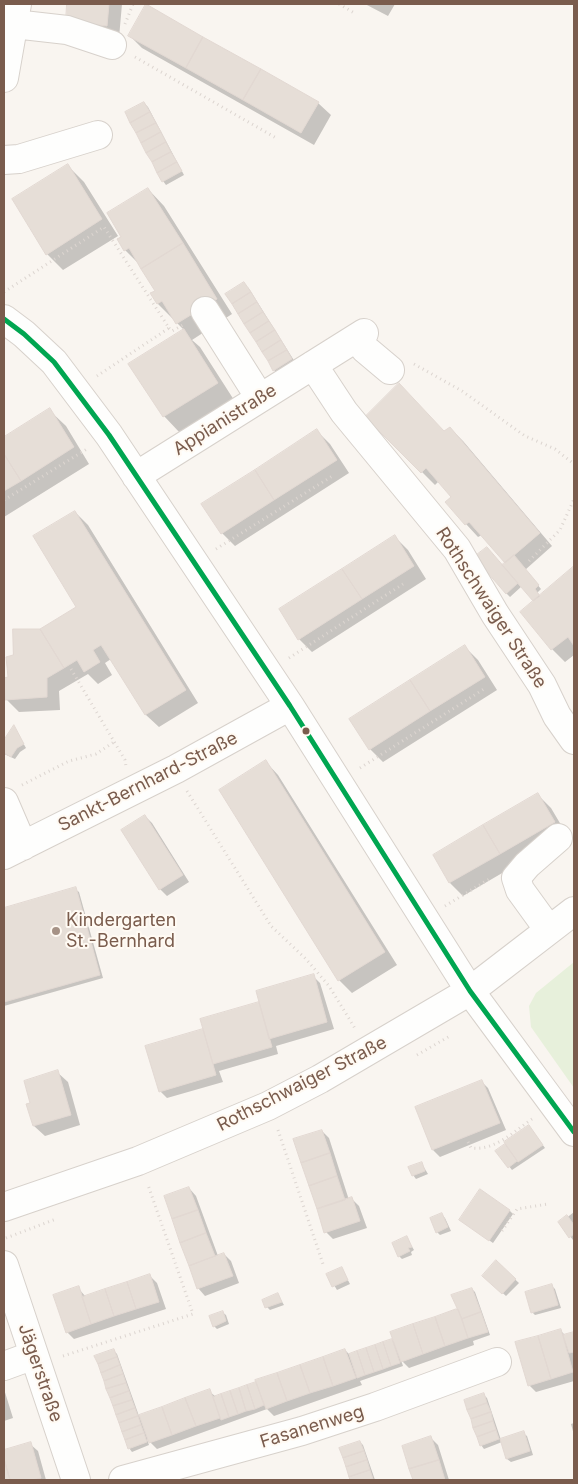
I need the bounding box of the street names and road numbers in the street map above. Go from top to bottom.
street label: Appianistraße [169,380,281,460]
street label: Rothschwaiger Straße [431,523,551,693]
street label: Sankt-Bernhard-Straße [55,727,241,837]
street label: Rothschwaiger Straße [214,1032,390,1136]
street label: Jägerstraße [13,1321,67,1425]
street label: Fasanenweg [257,1401,367,1453]

